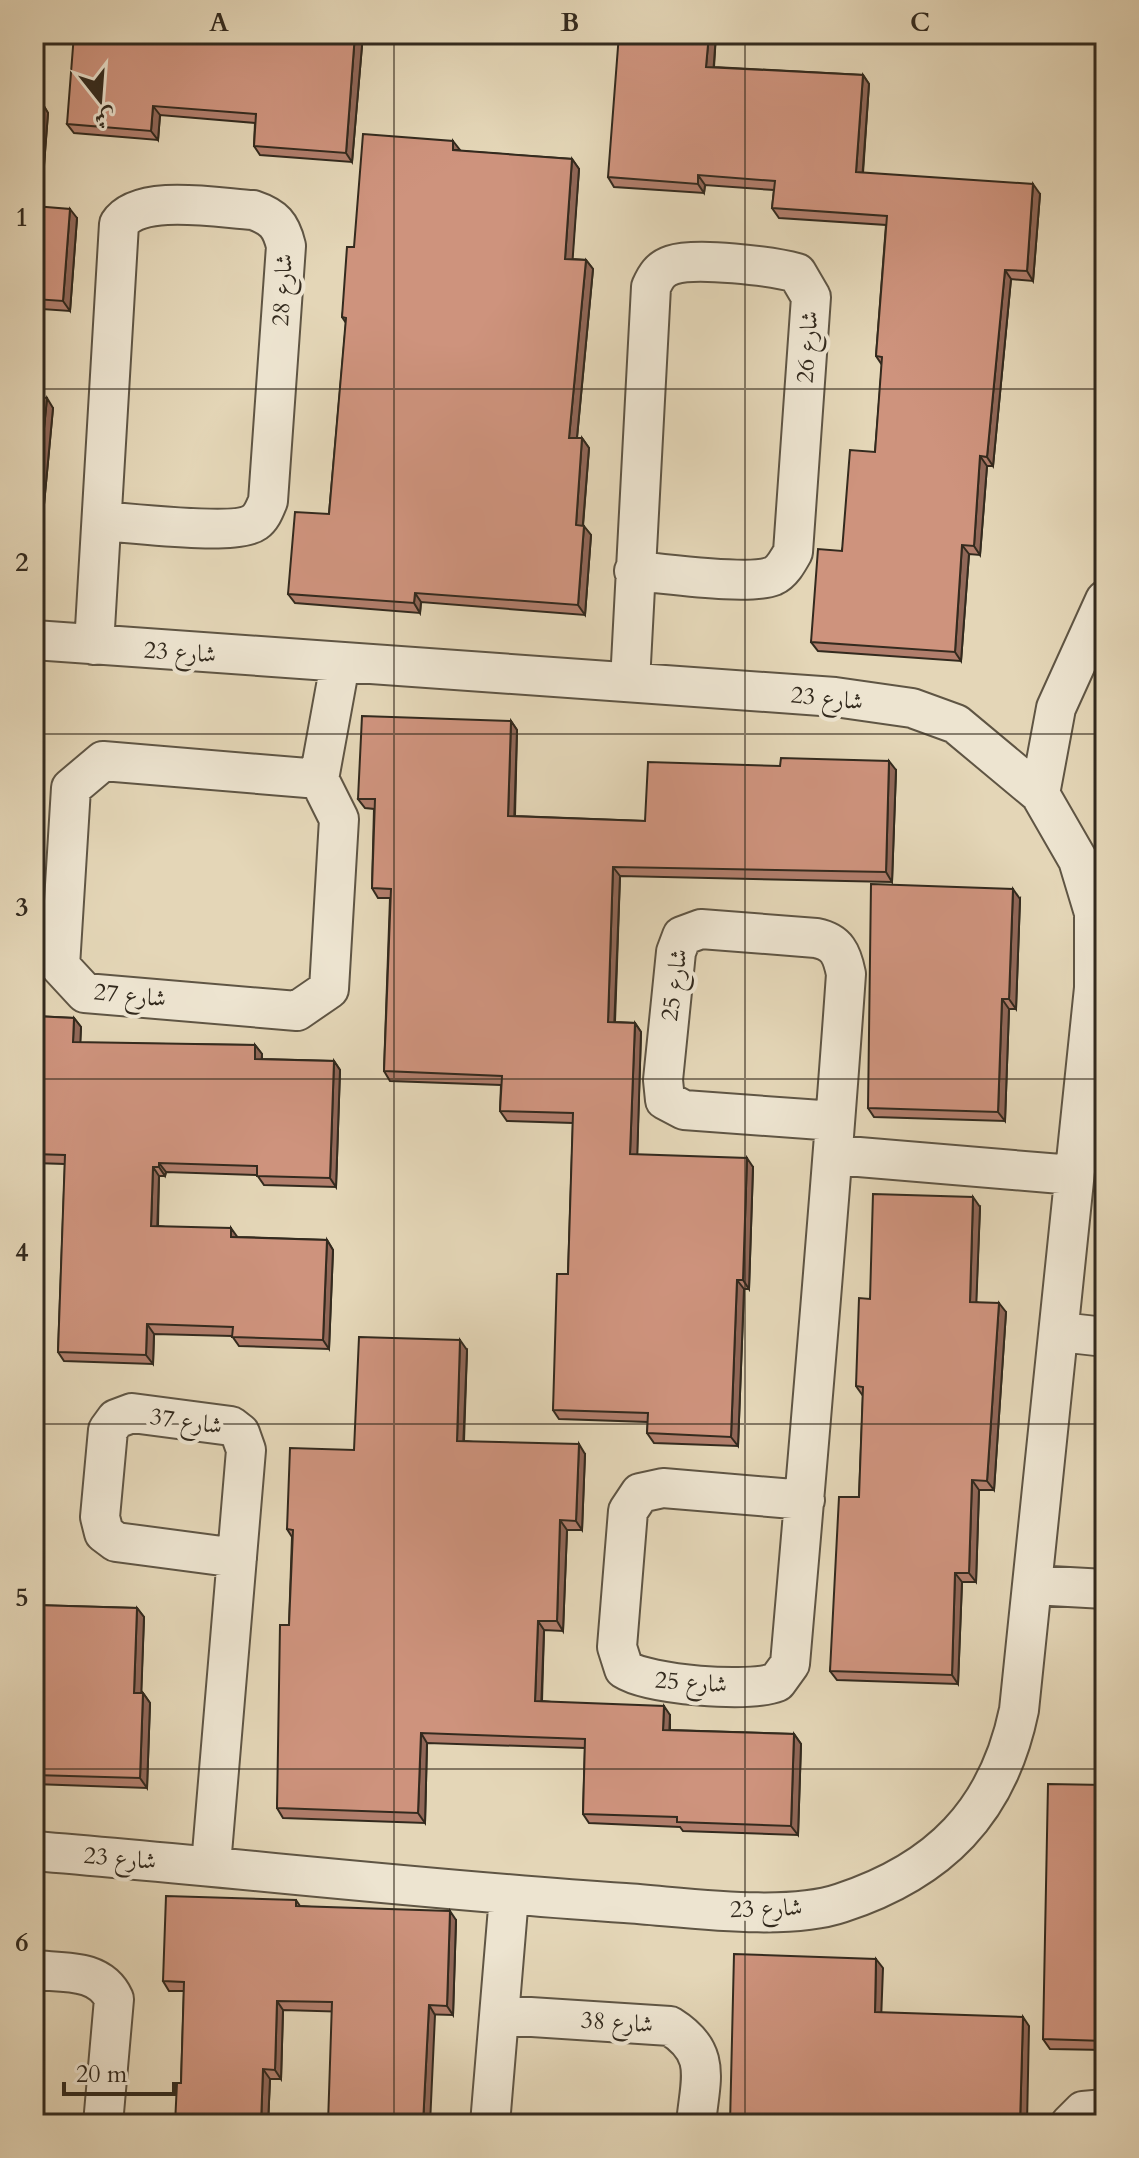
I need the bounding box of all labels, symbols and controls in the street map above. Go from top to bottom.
text: A [209,5,229,40]
text: B [561,5,579,40]
text: C [910,5,930,40]
north arrow [60,60,140,140]
text: ش [91,101,120,136]
text: 1 [15,200,29,235]
street label: شارع 28 [264,253,304,327]
street label: شارع 26 [789,310,829,385]
text: 2 [15,545,29,580]
street label: شارع 23 [142,634,217,674]
street label: شارع 23 [789,678,865,722]
text: 3 [15,890,29,925]
street label: شارع 25 [653,947,699,1024]
street label: شارع 27 [92,975,168,1019]
text: 4 [15,1235,29,1270]
street label: شارع 37 [147,1400,224,1446]
text: 5 [15,1580,29,1615]
street label: شارع 25 [653,1664,728,1704]
street label: شارع 23 [82,1839,158,1881]
street label: شارع 23 [729,1891,803,1929]
text: 6 [15,1925,29,1960]
street label: شارع 38 [579,2004,654,2044]
scale bar [64,2046,174,2096]
text: 20 m [76,2058,128,2091]

